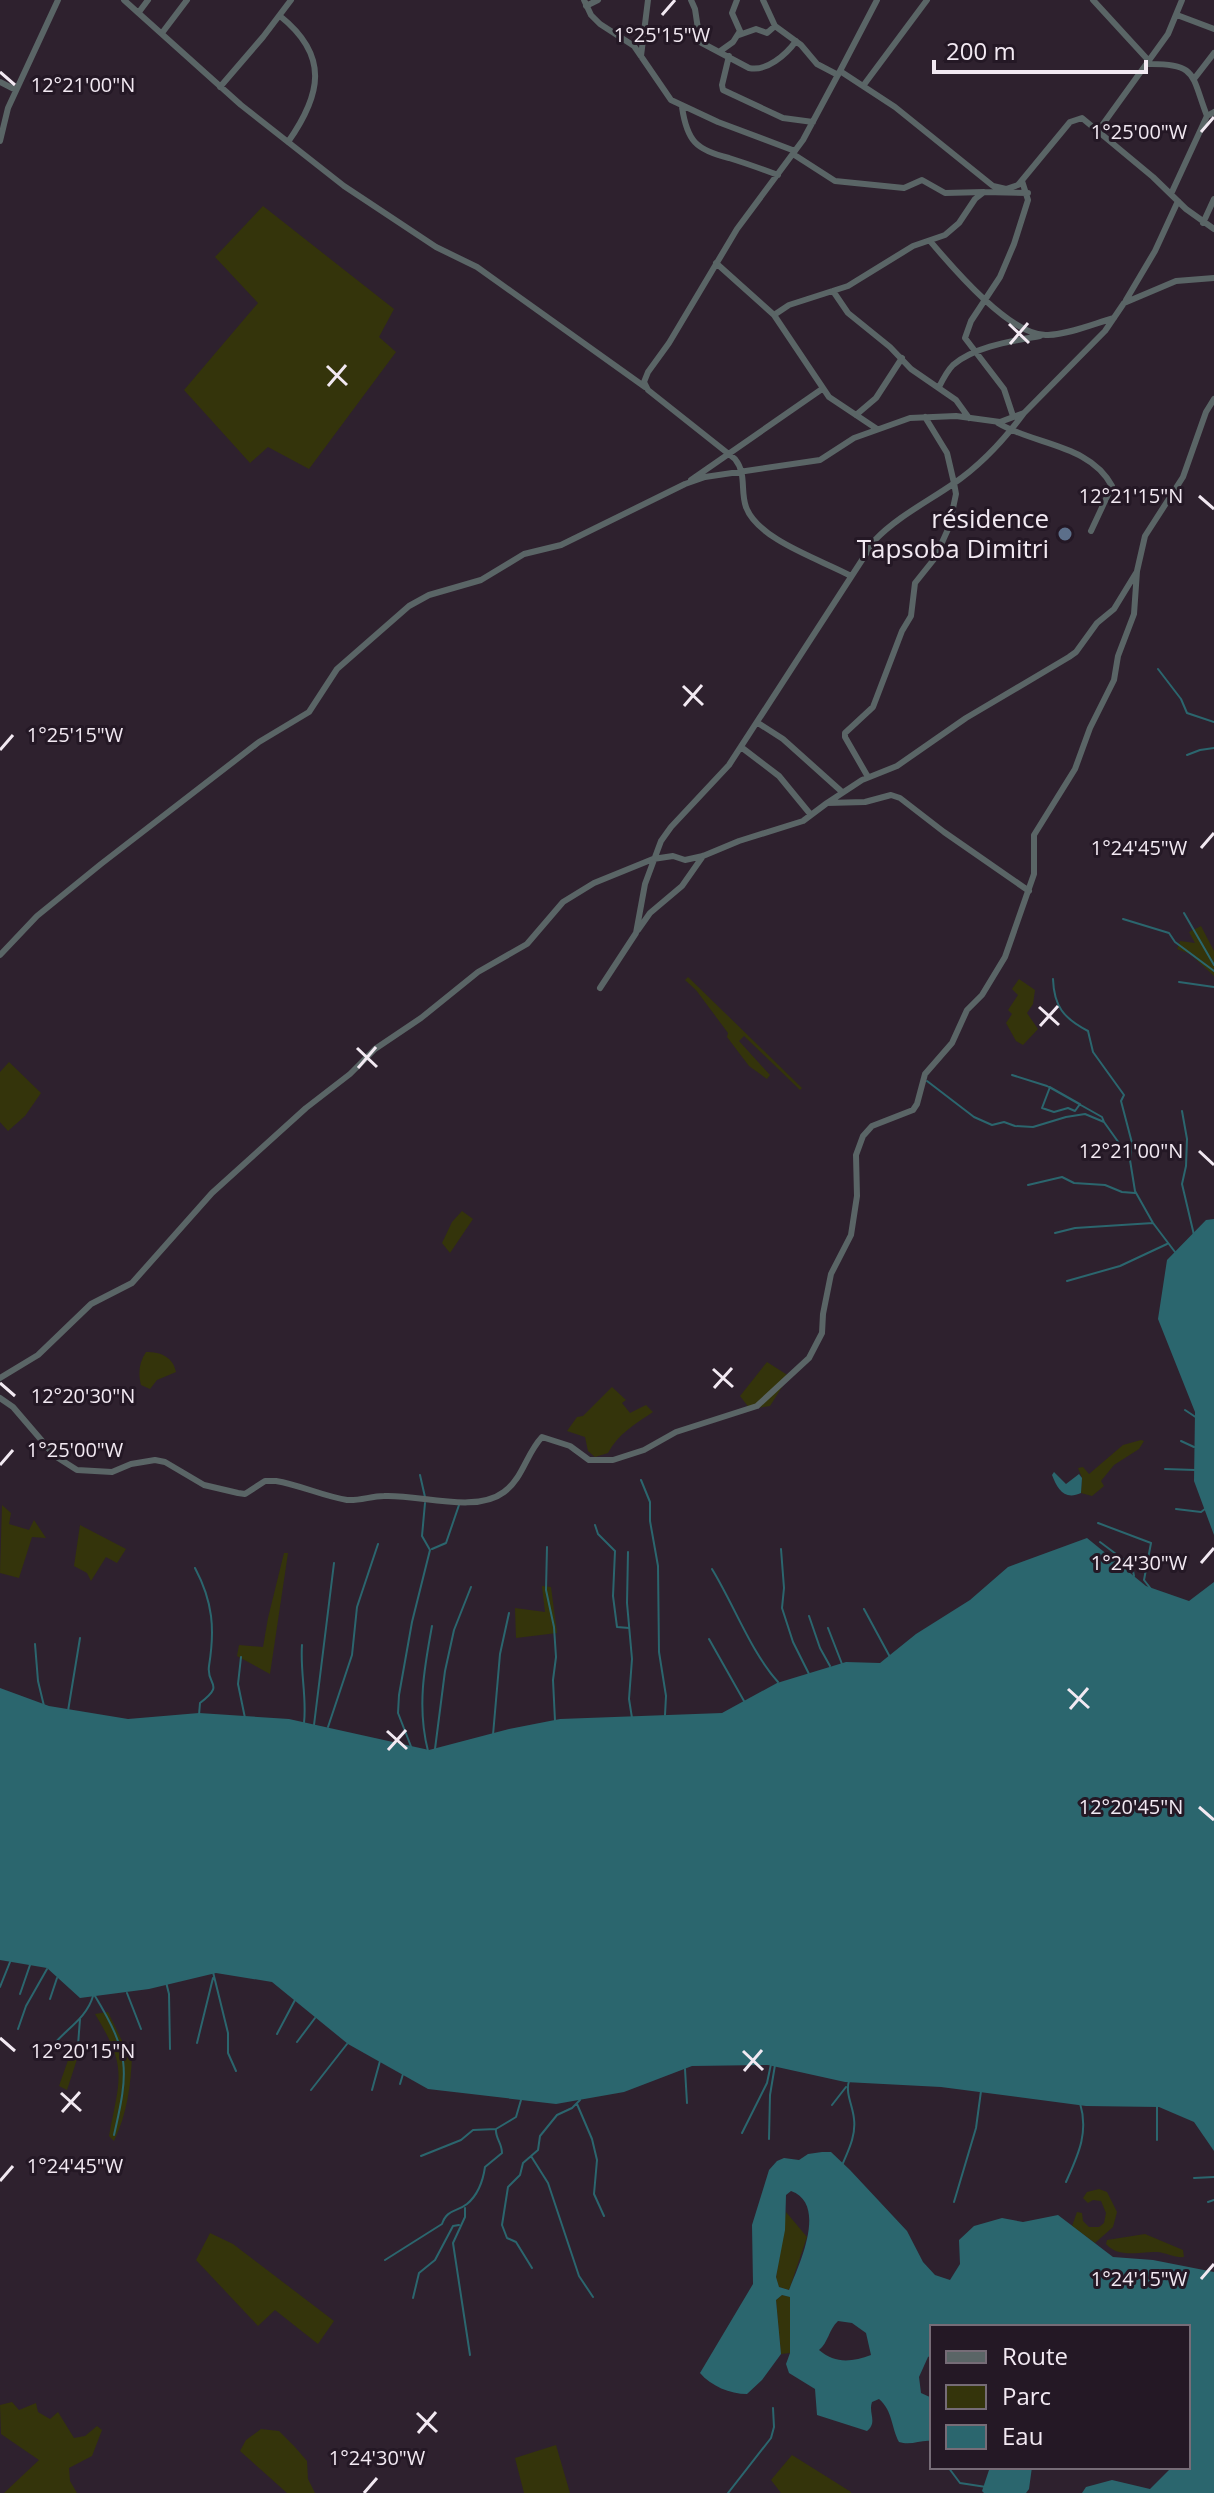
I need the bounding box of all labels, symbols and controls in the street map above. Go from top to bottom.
text: 1°25'15"W [614,21,711,48]
scale bar [934,24,1146,74]
text: 200 m [946,34,1016,67]
text: 12°21'00"N [31,71,135,98]
text: 1°25'00"W [1091,118,1188,145]
text: 12°21'15"N [1079,482,1183,509]
place label: résidence Tapsoba Dimitri [857,500,1049,566]
marker: résidence Tapsoba Dimitri [1056,525,1074,543]
text: 1°25'15"W [27,721,124,748]
text: 1°24'45"W [1091,834,1188,861]
text: 12°21'00"N [1079,1137,1183,1164]
text: 12°20'30"N [31,1382,135,1409]
text: 1°25'00"W [27,1436,124,1463]
text: 1°24'30"W [1091,1549,1188,1576]
text: 12°20'45"N [1079,1793,1183,1820]
text: 12°20'15"N [31,2037,135,2064]
text: 1°24'45"W [27,2152,124,2179]
text: 1°24'15"W [1091,2265,1188,2292]
legend [930,2325,1190,2469]
text: Route [1002,2339,1068,2372]
text: Parc [1002,2379,1051,2412]
text: Eau [1002,2419,1043,2452]
text: 1°24'30"W [329,2444,426,2471]

